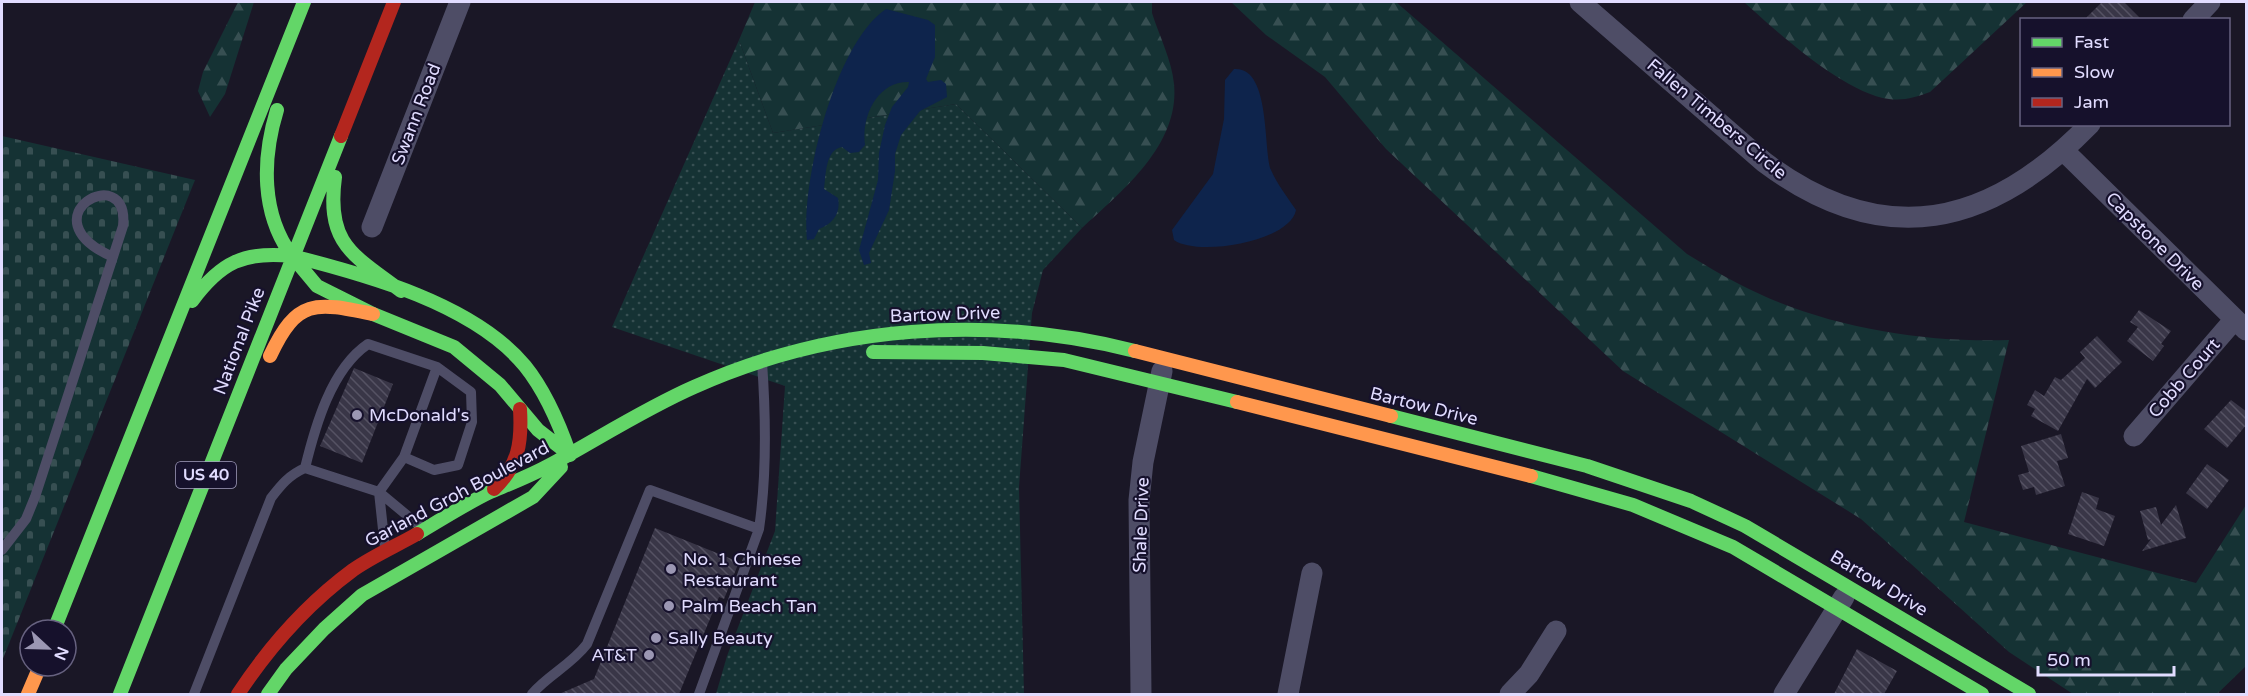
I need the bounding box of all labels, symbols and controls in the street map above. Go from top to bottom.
legend [2020,18,2230,126]
text: Fast [2074,31,2109,53]
street label: Fallen Timbers Circle [1643,54,1791,184]
street label: Swann Road [387,60,445,168]
text: Slow [2074,61,2115,83]
text: Jam [2074,91,2109,113]
street label: Capstone Drive [2101,187,2209,295]
street label: National Pike [208,284,270,398]
street label: Bartow Drive [889,301,1001,327]
street label: Cobb Court [2143,334,2225,422]
street label: Bartow Drive [1368,382,1480,430]
place label: McDonald's [369,404,469,426]
marker: McDonald's [350,408,364,422]
street label: Garland Groh Boulevard [361,436,553,552]
road number: US 40 [176,462,236,488]
street label: Shale Drive [1128,477,1154,573]
street label: Bartow Drive [1826,545,1932,621]
place label: No. 1 Chinese Restaurant [683,548,801,591]
marker: No. 1 Chinese Restaurant [664,562,678,576]
place label: Palm Beach Tan [681,595,817,617]
marker: Palm Beach Tan [662,599,676,613]
north arrow [18,618,78,678]
place label: Sally Beauty [668,627,773,649]
marker: Sally Beauty [649,631,663,645]
scale bar [2038,639,2174,677]
text: N [49,644,73,663]
place label: AT&T [591,644,637,666]
marker: AT&T [642,648,656,662]
text: 50 m [2047,649,2091,671]

